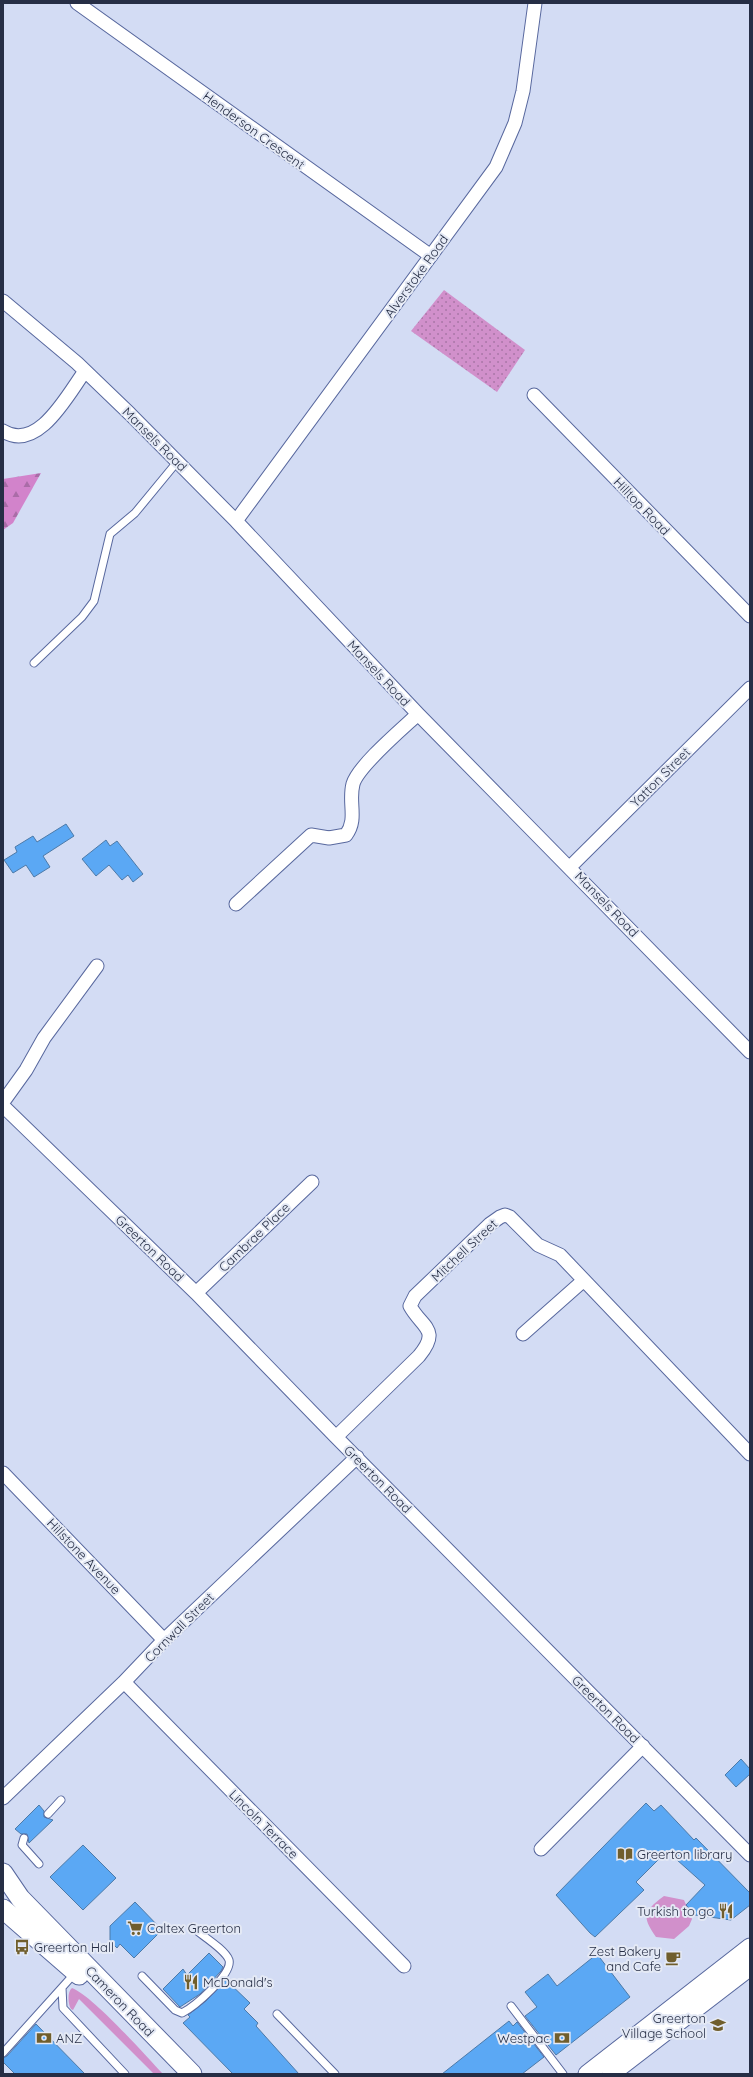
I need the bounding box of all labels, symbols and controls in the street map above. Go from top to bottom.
street label: Henderson Crescent [200,88,308,172]
street label: Alverstoke Road [381,232,451,320]
street label: Mansels Road [119,403,191,475]
street label: Hilltop Road [611,474,673,538]
street label: Mansels Road [344,637,414,709]
street label: Yatton Street [627,744,693,810]
street label: Mansels Road [572,868,642,940]
street label: Cambrae Place [215,1199,293,1275]
street label: Greerton Road [112,1211,188,1285]
street label: Mitchell Street [428,1215,500,1285]
street label: Greerton Road [341,1442,415,1516]
street label: Hillstone Avenue [44,1515,124,1597]
street label: Cornwall Street [141,1589,217,1665]
street label: Greerton Road [569,1672,643,1746]
street label: Lincoln Terrace [226,1786,302,1862]
library icon: Greerton library [616,1845,634,1863]
place label: Greerton library [637,1846,732,1862]
restaurant icon: Turkish to go [717,1902,735,1920]
place label: Turkish to go [637,1903,714,1919]
supermarket icon: Caltex Greerton [126,1919,144,1937]
place label: Caltex Greerton [147,1920,241,1936]
bus stop icon: Greerton Hall [13,1938,31,1956]
place label: Greerton Hall [34,1939,114,1955]
place label: Zest Bakery and Cafe [589,1943,661,1974]
cafe icon: Zest Bakery and Cafe [664,1949,682,1967]
street label: Cameron Road [82,1963,158,2039]
restaurant icon: McDonald's [182,1973,200,1991]
place label: McDonald's [203,1974,273,1990]
place label: Greerton Village School [622,2010,706,2041]
school or university icon: Greerton Village School [709,2016,727,2034]
bank icon: ANZ [35,2029,53,2047]
bank icon: Westpac [553,2029,571,2047]
place label: ANZ [56,2030,82,2046]
place label: Westpac [497,2030,550,2046]

